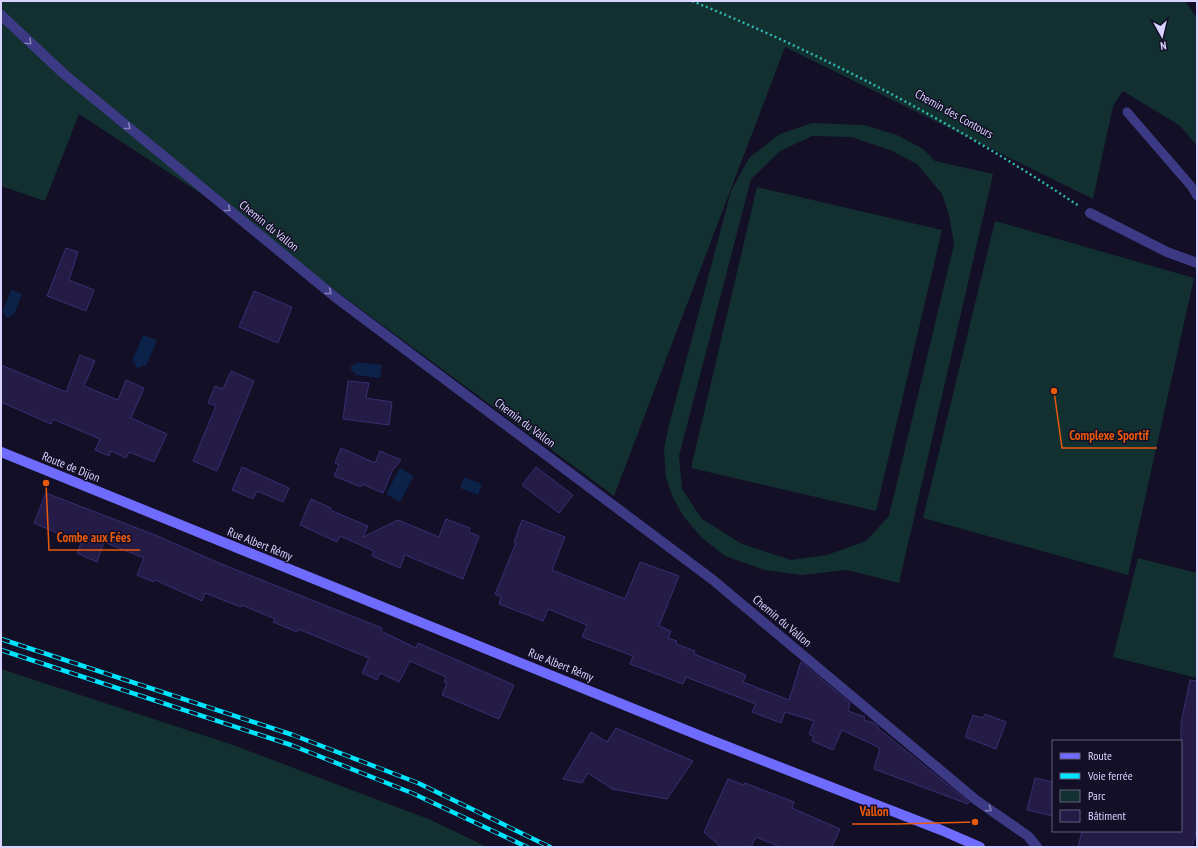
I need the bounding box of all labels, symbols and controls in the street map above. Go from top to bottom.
north arrow [1142,16,1182,56]
one-way arrow [24,37,32,45]
text: N [1159,39,1167,53]
street label: Chemin des Contours [912,86,996,141]
one-way arrow [123,122,130,129]
street label: Chemin du Vallon [236,197,302,254]
one-way arrow [223,205,231,212]
one-way arrow [324,287,331,294]
street label: Chemin du Vallon [492,395,559,450]
callout: Complexe Sportif [1062,423,1157,448]
text: Complexe Sportif [1069,427,1150,444]
street label: Route de Dijon [40,448,102,485]
street label: Rue Albert Rémy [225,524,295,564]
callout: Combe aux Fées [49,525,140,550]
text: Combe aux Fées [57,529,132,546]
street label: Chemin du Vallon [750,592,815,650]
street label: Rue Albert Rémy [526,645,596,685]
legend [1052,740,1182,832]
text: Route [1088,748,1112,763]
text: Voie ferrée [1087,768,1133,783]
text: Parc [1088,788,1106,803]
callout: Vallon [852,799,897,824]
text: Vallon [858,803,889,820]
one-way arrow [985,804,992,812]
text: Bâtiment [1088,808,1126,823]

